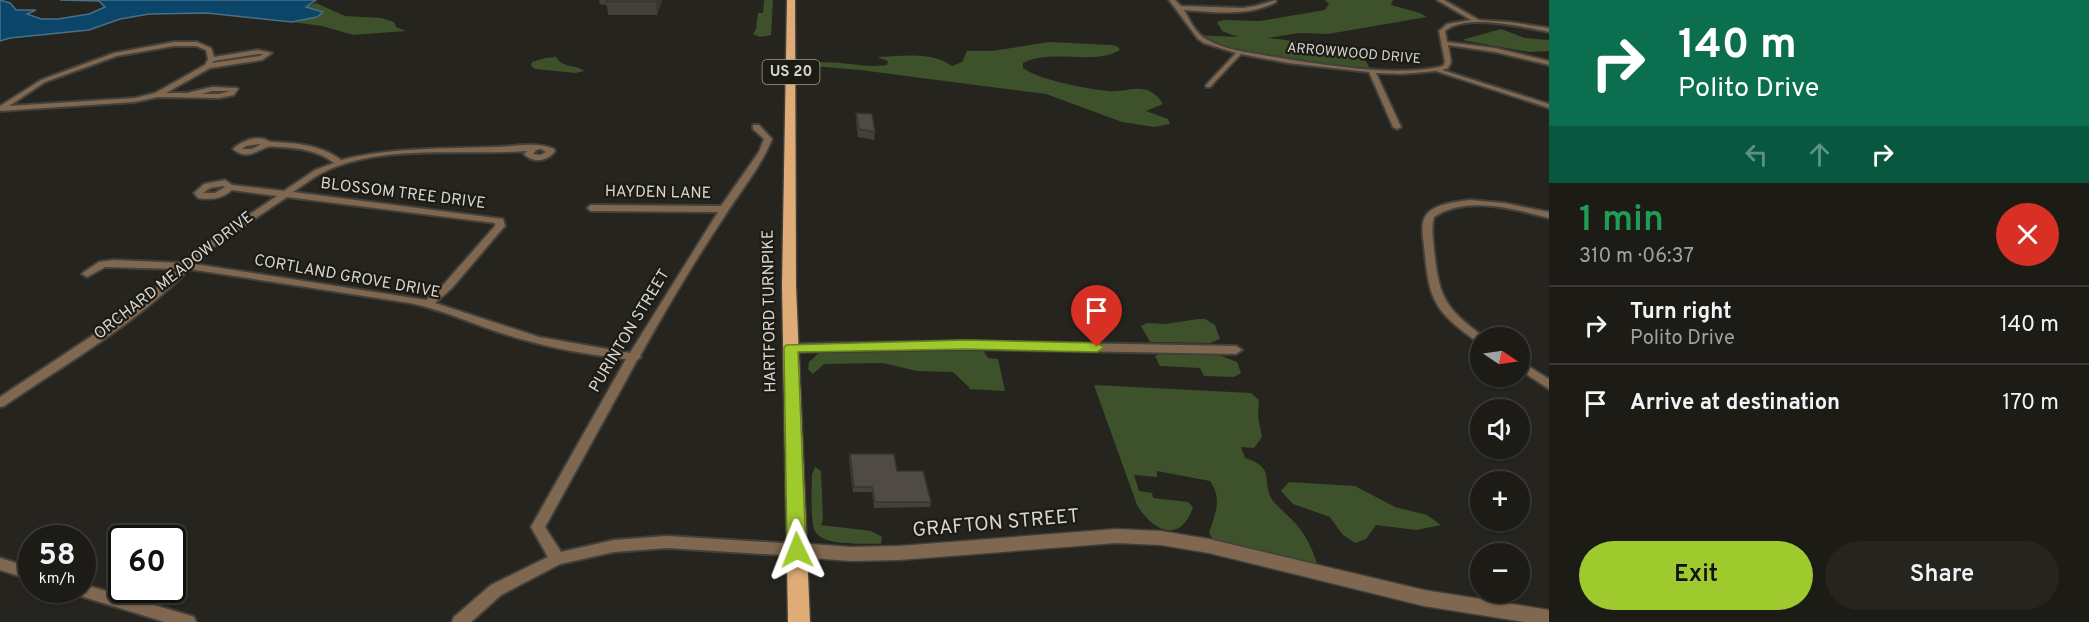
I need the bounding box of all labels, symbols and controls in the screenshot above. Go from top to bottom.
text: 140 m [1678,20,1797,73]
icon: right [1579,24,1657,102]
street label: ARROWWOOD DRIVE [1286,40,1422,68]
road number: US 20 [762,60,820,84]
text: Polito Drive [1678,72,1819,106]
icon: left [1740,138,1773,171]
icon: ahead [1803,138,1836,171]
icon: right [1866,138,1899,171]
street label: BLOSSOM TREE DRIVE [319,174,487,214]
street label: HAYDEN LANE [605,182,711,204]
text: 1 min [1579,198,1664,244]
button: close [1996,203,2059,266]
street label: ORCHARD MEADOW DRIVE [90,208,258,344]
street label: HARTFORD TURNPIKE [759,229,781,393]
text: 310 m · 06:37 [1579,244,1694,270]
street label: CORTLAND GROVE DRIVE [252,251,442,303]
street label: PURINTON STREET [585,266,675,396]
pin [1071,285,1122,347]
icon: arrive [1080,294,1113,327]
text: Turn right [1630,299,1732,326]
icon: right [1579,309,1612,342]
text: 140 m [2000,312,2059,339]
text: Polito Drive [1630,326,1735,352]
north arrow [1470,327,1530,387]
map controls [1470,327,1530,603]
icon: arrive [1579,387,1612,420]
text: Arrive at destination [1630,390,1840,417]
text: 170 m [2002,390,2059,417]
button: sound [1470,399,1530,459]
button: + [1470,471,1530,531]
street label: GRAFTON STREET [912,504,1080,544]
position arrow [765,518,829,582]
speed limit sign: 60 [108,525,186,603]
text: 58 [38,538,76,575]
button: Exit [1579,541,1813,610]
button: Share [1825,541,2059,610]
button: − [1470,543,1530,603]
text: km/h [39,570,75,589]

